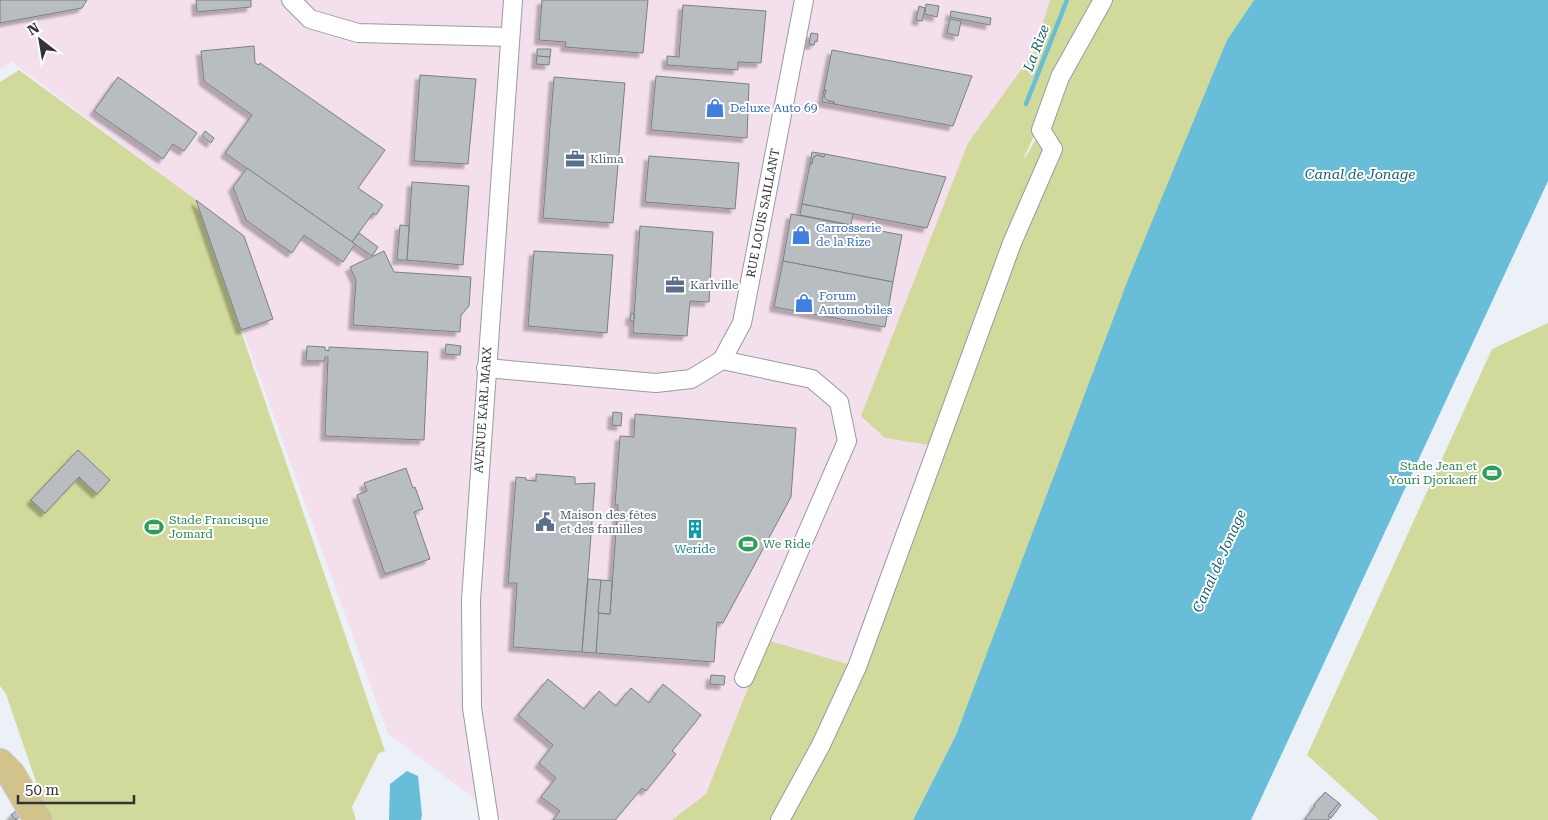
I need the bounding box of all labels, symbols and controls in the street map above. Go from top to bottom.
north arrow [15,15,65,65]
text: N [25,19,42,38]
water label: La Rize [1019,22,1052,75]
shop icon: Deluxe Auto 69 [704,97,726,119]
place label: Deluxe Auto 69 [730,101,818,115]
street label: RUE LOUIS SAILLANT [744,147,782,279]
office icon: Klima [564,148,586,170]
place label: Klima [590,152,624,166]
water label: Canal de Jonage [1305,166,1415,182]
place label: Carrosserie de la Rize [816,221,882,249]
shop icon: Carrosserie de la Rize [790,224,812,246]
office icon: Karlville [664,274,686,296]
place label: Karlville [690,278,739,292]
place label: Forum Automobiles [819,289,893,317]
shop icon: Forum Automobiles [793,292,815,314]
street label: AVENUE KARL MARX [472,346,494,474]
place label: Stade Jean et Youri Djorkaeff [1389,459,1478,487]
sports icon: Stade Jean et Youri Djorkaeff [1481,462,1503,484]
water label: Canal de Jonage [1189,507,1249,615]
place label: Maison des fêtes et des familles [560,508,657,536]
public building icon: Maison des fêtes et des familles [534,511,556,533]
place label: Stade Francisque Jomard [169,513,269,541]
sports icon: Stade Francisque Jomard [143,516,165,538]
building icon: Weride [684,518,706,540]
sports icon: We Ride [737,533,759,555]
place label: We Ride [763,537,811,551]
place label: Weride [674,542,716,556]
scale bar [18,772,134,804]
text: 50 m [25,781,60,799]

